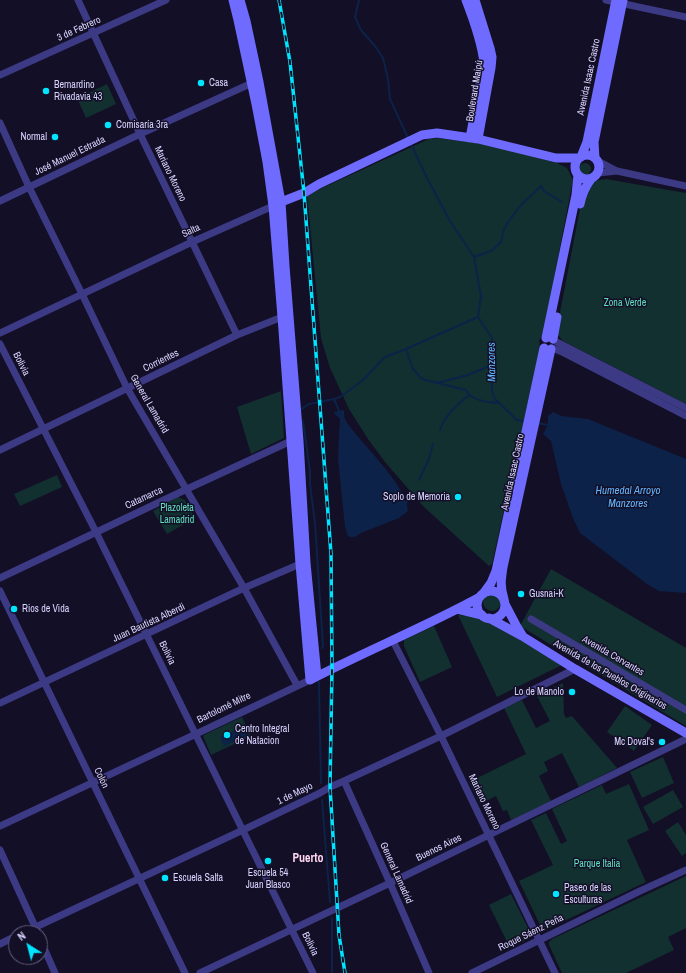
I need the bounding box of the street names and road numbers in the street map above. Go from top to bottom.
street label: 3 de Febrero [55,14,103,44]
street label: Avenida Isaac Castro [575,37,603,117]
street label: Boulevard Maipú [464,59,486,123]
street label: José Manuel Estrada [33,134,107,178]
street label: Mariano Moreno [151,144,189,204]
street label: Salta [180,222,202,240]
street label: Corrientes [141,347,181,375]
street label: Bolivia [10,350,32,378]
street label: General Lamadrid [127,372,171,436]
street label: Avenida Isaac Castro [499,432,527,512]
street label: Catamarca [123,484,165,512]
street label: Juan Bautista Alberdi [111,601,187,645]
street label: Avenida Cervantes [580,633,646,679]
street label: Avenida de los Pueblos Originarios [551,637,669,713]
street label: Bolivia [156,639,178,667]
street label: Bartolomé Mitre [195,690,253,726]
street label: Colón [91,766,111,790]
street label: Mariano Moreno [465,772,503,832]
street label: 1 de Mayo [275,780,315,808]
street label: Buenos Aires [414,832,464,864]
street label: General Lamadrid [377,840,415,906]
street label: Roque Sáenz Peña [496,912,566,954]
street label: Bolivia [299,930,321,958]

